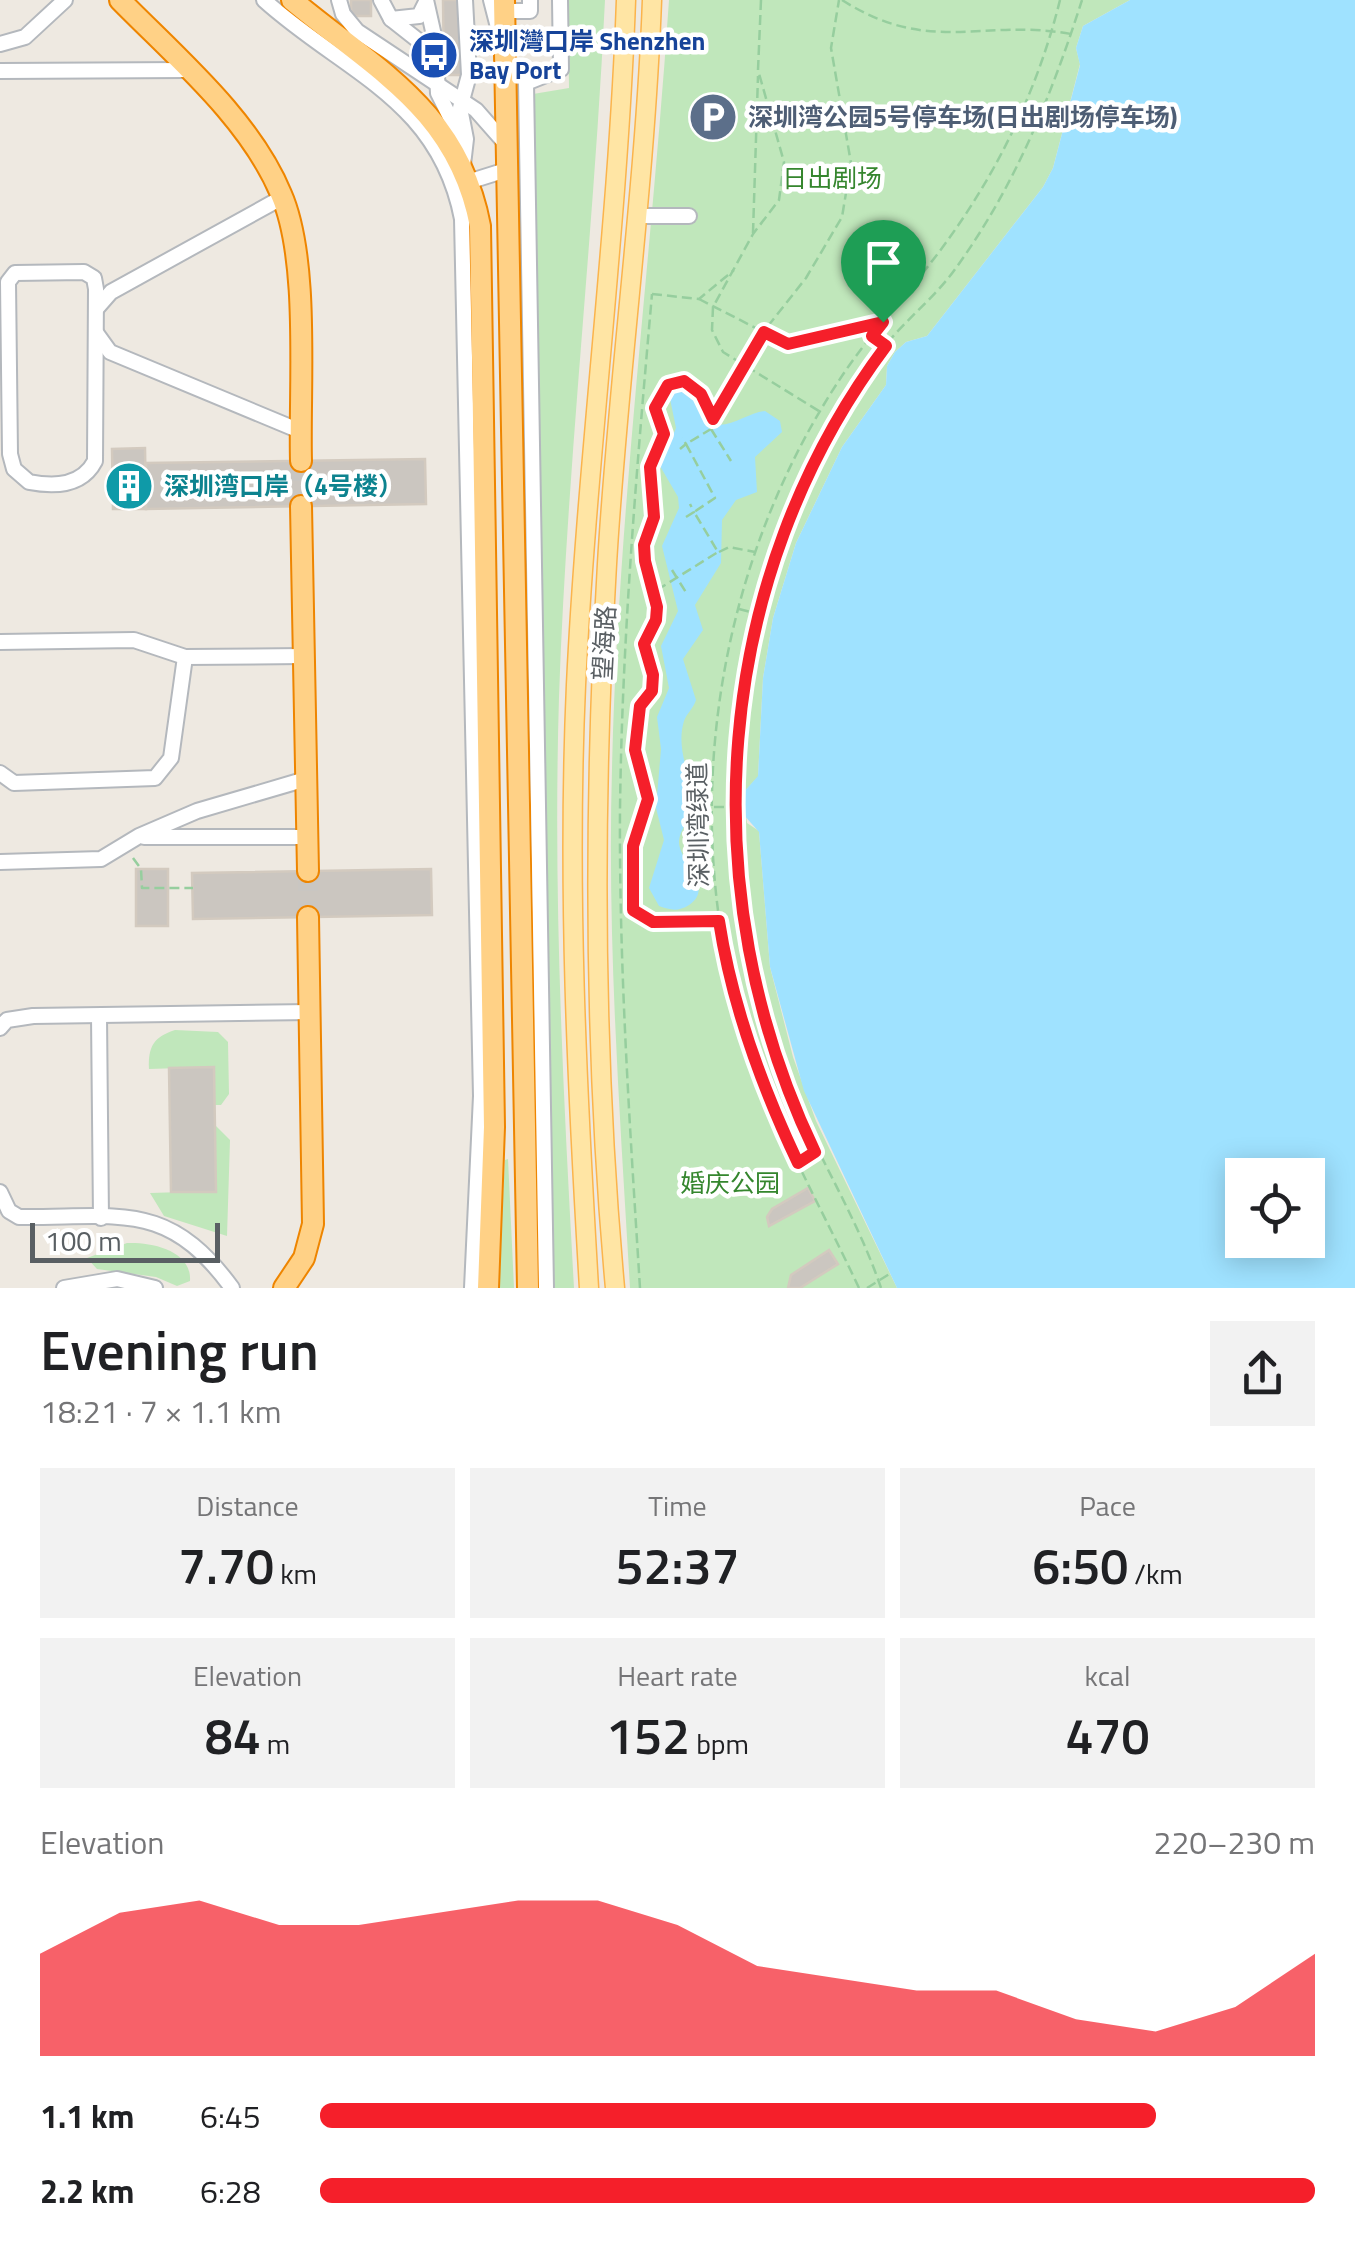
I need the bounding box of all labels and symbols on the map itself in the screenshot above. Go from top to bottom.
place label: 深圳灣口岸 Shenzhen Bay Port [469,22,705,89]
bus stop icon: 深圳灣口岸 Shenzhen Bay Port [408,29,460,81]
parking icon: 深圳湾公园5号停车场(日出剧场停车场) [687,91,739,143]
place label: 深圳湾公园5号停车场(日出剧场停车场) [748,98,1177,136]
park label: 日出剧场 [782,159,882,197]
pin [841,220,926,323]
building icon: 深圳湾口岸（4号楼） [103,460,155,512]
place label: 深圳湾口岸（4号楼） [164,467,403,505]
street label: 望海路 [583,605,625,681]
street label: 深圳湾绿道 [678,762,718,888]
park label: 婚庆公园 [680,1164,780,1202]
scale bar [30,1218,220,1262]

